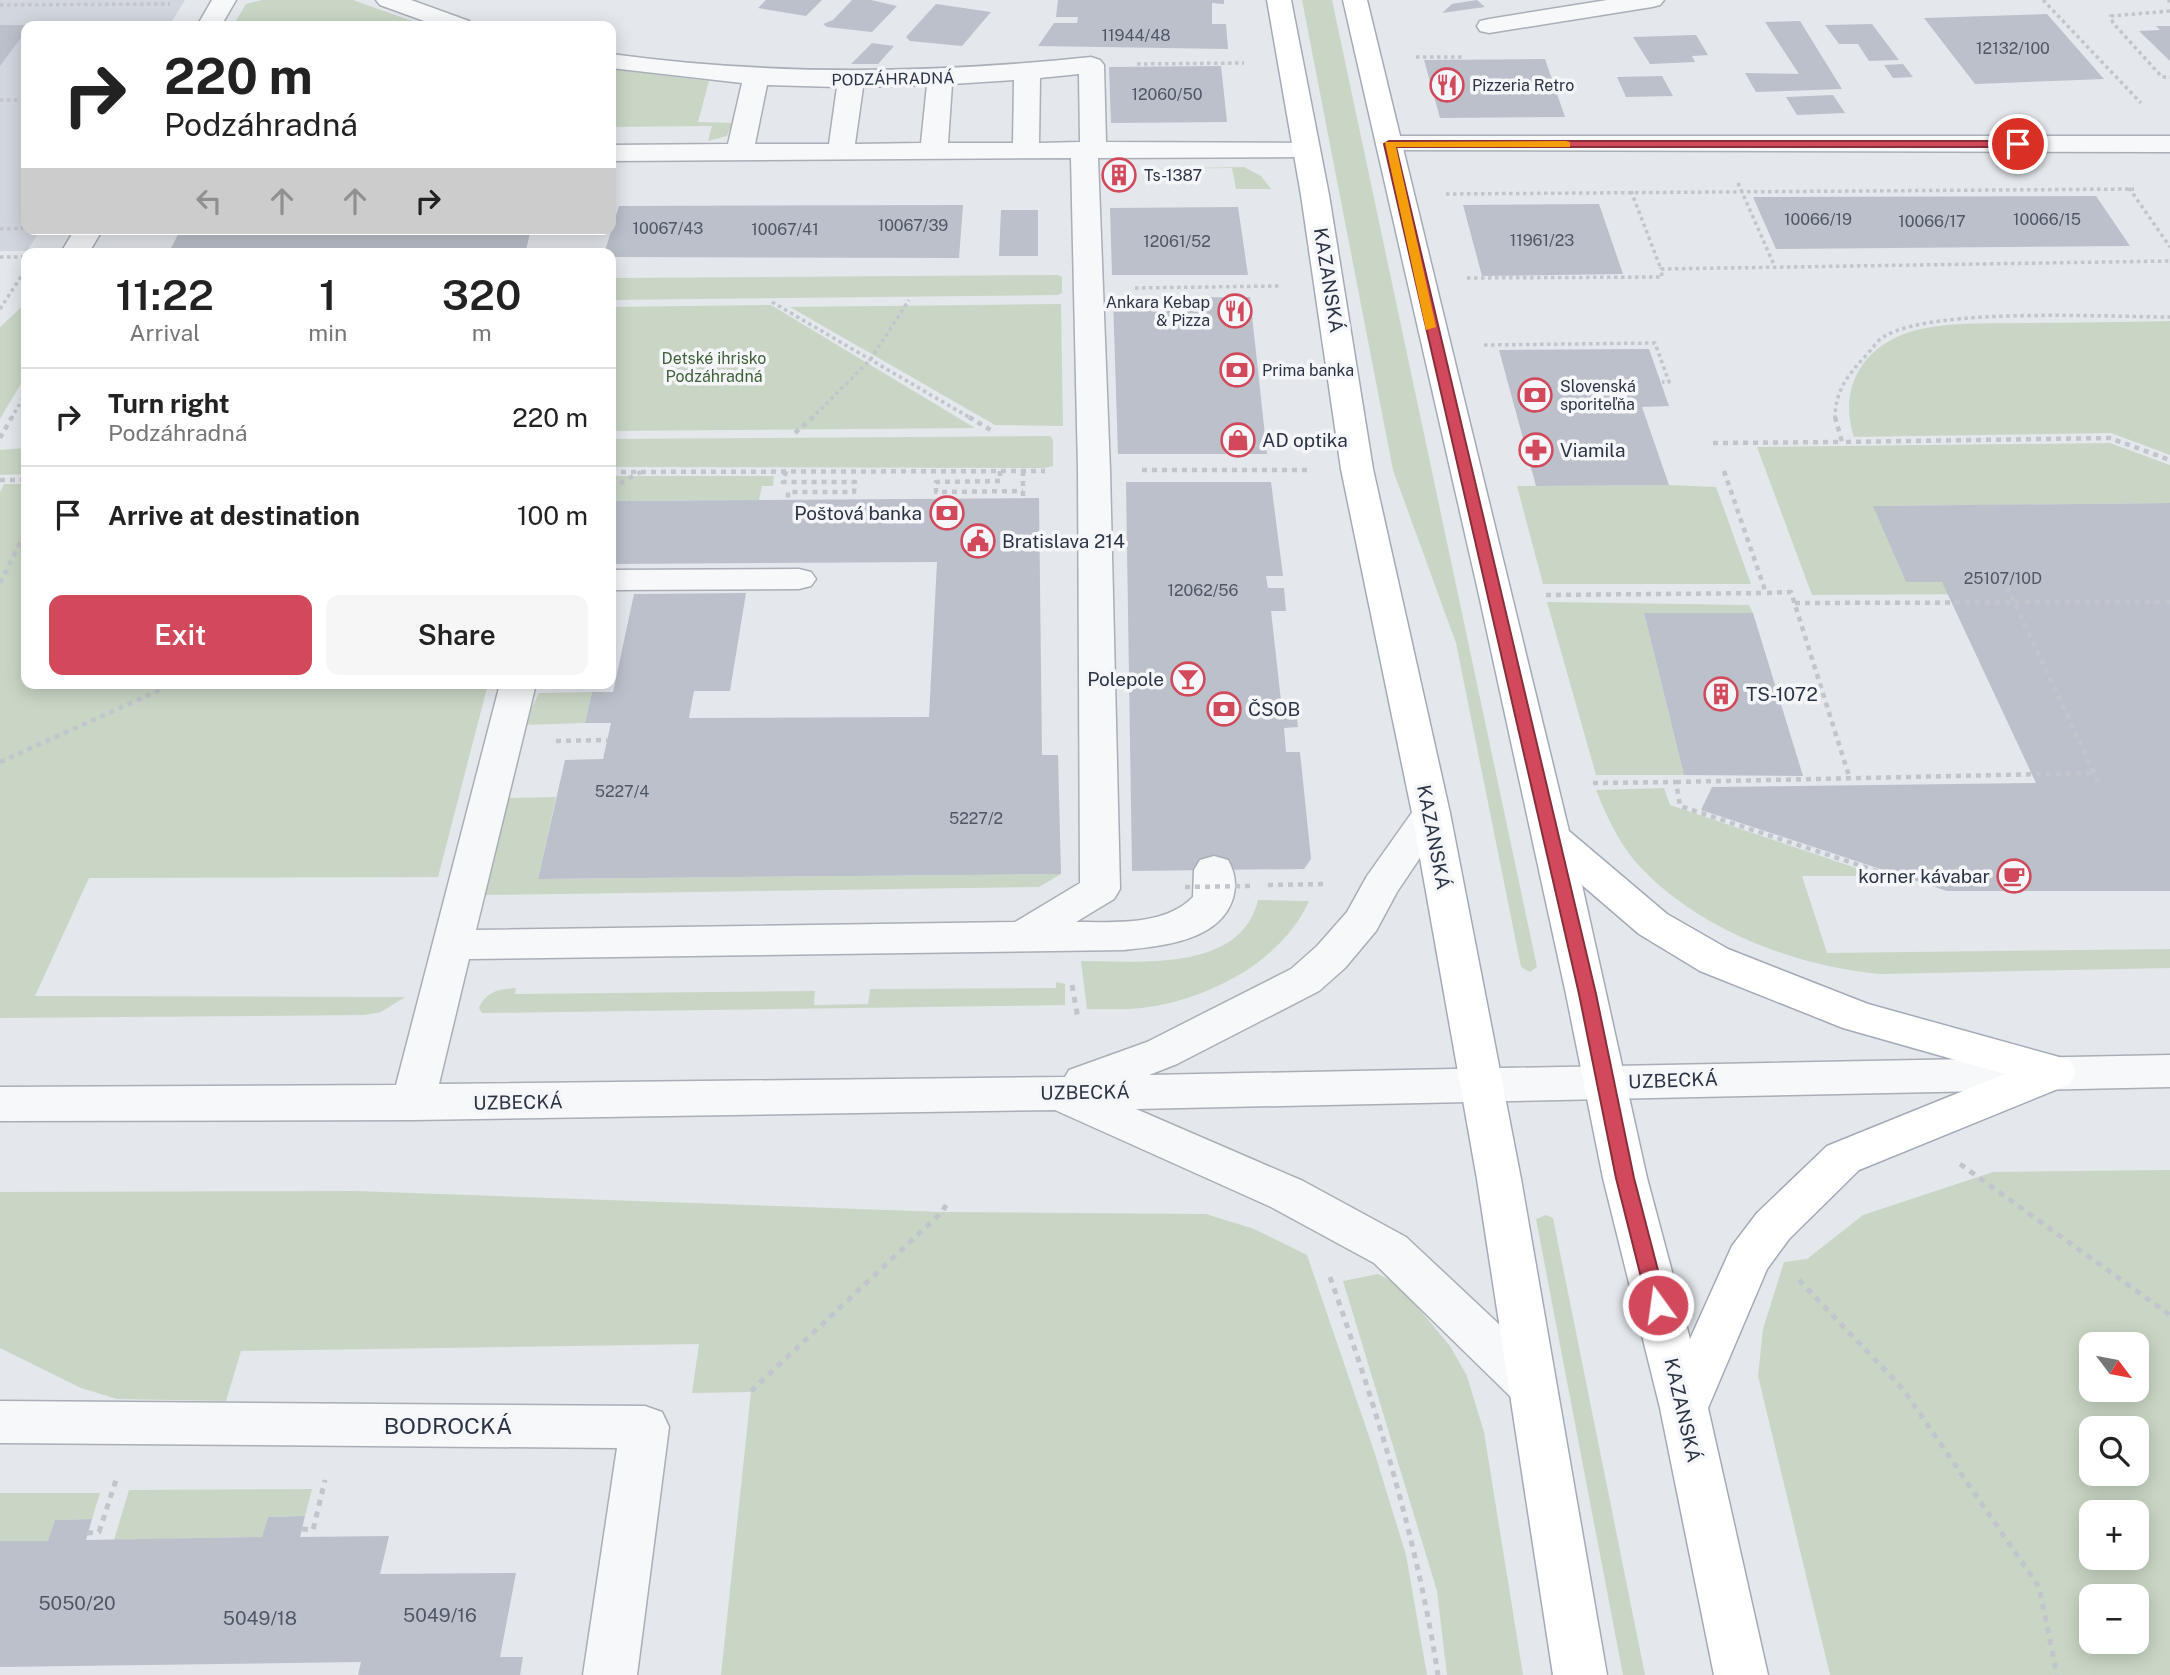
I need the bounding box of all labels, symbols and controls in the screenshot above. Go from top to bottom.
house number: 11944/48 [1101,26,1171,45]
house number: 12132/100 [1976,39,2050,58]
text: 220 m [164,47,313,105]
icon: right [49,49,140,140]
restaurant icon: Pizzeria Retro [1428,66,1466,104]
street label: PODZÁHRADNÁ [831,67,955,90]
place label: Pizzeria Retro [1472,76,1574,95]
house number: 12060/50 [1131,85,1203,104]
text: Podzáhradná [164,106,358,143]
pin [1988,114,2048,174]
icon: arrive [1999,125,2037,163]
building icon: Ts-1387 [1100,156,1138,194]
place label: Ts-1387 [1144,166,1202,185]
icon: left [190,182,228,220]
icon: ahead [263,182,301,220]
icon: ahead [336,182,374,220]
icon: right [409,182,447,220]
house number: 10066/19 [1784,210,1852,229]
house number: 10066/15 [2013,210,2081,229]
house number: 10066/17 [1898,212,1966,231]
house number: 10067/39 [878,216,948,235]
house number: 10067/43 [633,219,703,238]
house number: 10067/41 [751,220,819,239]
street label: KAZANSKÁ [1310,226,1348,334]
house number: 11961/23 [1510,231,1574,250]
house number: 12061/52 [1143,232,1211,251]
text: 11:22 [116,270,214,319]
text: 1 [319,270,337,319]
text: 320 [442,270,522,319]
restaurant icon: Ankara Kebap & Pizza [1216,292,1254,330]
place label: Ankara Kebap & Pizza [1106,293,1210,330]
text: Arrival [129,319,200,346]
text: min [308,319,347,346]
text: m [472,319,492,346]
park label: Detské ihrisko Podzáhradná [662,349,766,386]
bank icon: Prima banka [1218,351,1256,389]
place label: Prima banka [1262,361,1354,380]
bank icon: Slovenská sporiteľňa [1516,376,1554,414]
place label: Slovenská sporiteľňa [1560,377,1636,414]
text: Turn right [108,388,230,419]
icon: right [49,398,87,436]
text: 220 m [512,402,588,433]
text: Podzáhradná [108,419,247,446]
shop icon: AD optika [1219,421,1257,459]
place label: AD optika [1262,429,1348,451]
pharmacy icon: Viamila [1517,431,1555,469]
place label: Viamila [1560,439,1625,461]
bank icon: Poštová banka [928,494,966,532]
icon: arrive [49,496,87,534]
text: Arrive at destination [108,500,360,531]
text: 100 m [517,500,588,531]
place label: Poštová banka [794,502,922,524]
public building icon: Bratislava 214 [959,522,997,560]
place label: Bratislava 214 [1002,530,1125,552]
house number: 25107/10D [1964,569,2042,588]
house number: 12062/56 [1167,581,1239,600]
button: Exit [49,595,312,675]
button: Share [326,595,588,675]
bar icon: Polepole [1169,660,1207,698]
place label: Polepole [1087,668,1164,690]
building icon: TS-1072 [1702,675,1740,713]
place label: TS-1072 [1746,683,1818,705]
bank icon: ČSOB [1205,690,1243,728]
place label: ČSOB [1248,698,1300,720]
house number: 5227/4 [595,782,649,801]
street label: KAZANSKÁ [1413,783,1455,891]
house number: 5227/2 [949,809,1003,828]
cafe icon: korner kávabar [1995,857,2033,895]
place label: korner kávabar [1858,865,1990,887]
street label: UZBECKÁ [1628,1067,1718,1093]
street label: UZBECKÁ [1040,1080,1130,1104]
street label: UZBECKÁ [473,1090,563,1114]
position arrow [1621,1268,1695,1342]
north arrow [2079,1332,2149,1402]
map controls [2079,1332,2149,1654]
street label: KAZANSKÁ [1660,1356,1706,1464]
street label: BODROCKÁ [384,1412,512,1439]
button: search [2079,1416,2149,1486]
button: + [2079,1500,2149,1570]
button: − [2079,1584,2149,1654]
house number: 5050/20 [38,1592,116,1614]
house number: 5049/16 [403,1604,477,1626]
house number: 5049/18 [223,1607,297,1629]

